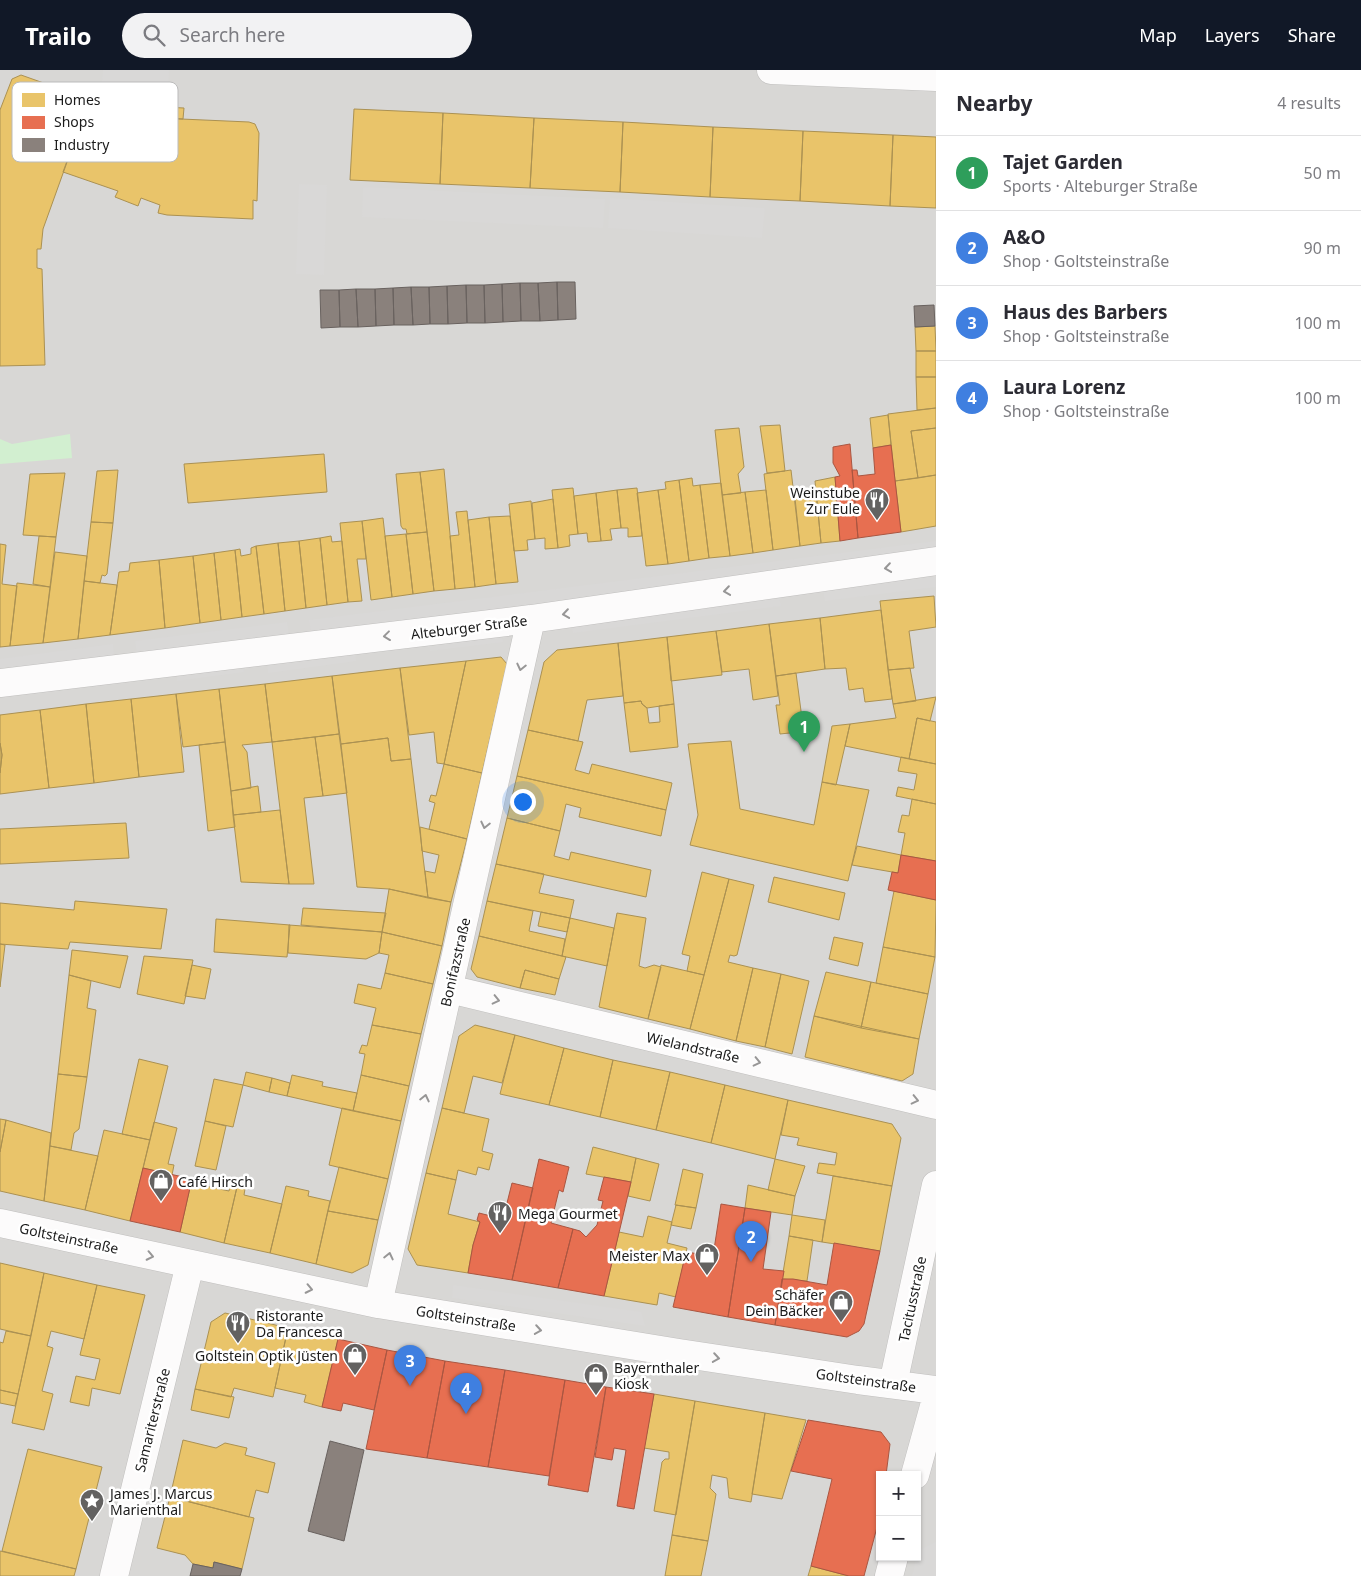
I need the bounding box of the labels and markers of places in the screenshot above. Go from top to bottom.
place label: Weinstube Zur Eule [790,483,860,518]
restaurant icon: Weinstube Zur Eule [864,487,890,521]
pin: 1 [788,711,820,752]
shop icon: Café Hirsch [148,1168,174,1202]
place label: Café Hirsch [178,1172,253,1191]
restaurant icon: Mega Gourmet [487,1200,513,1234]
place label: Mega Gourmet [518,1204,618,1223]
pin: 2 [735,1221,767,1262]
shop icon: Meister Max [694,1242,720,1276]
place label: Meister Max [609,1246,691,1265]
place label: Schäfer Dein Bäcker [745,1285,824,1320]
shop icon: Schäfer Dein Bäcker [828,1289,854,1323]
place label: Ristorante Da Francesca [256,1306,343,1341]
restaurant icon: Ristorante Da Francesca [225,1310,251,1344]
shop icon: Goltstein Optik Jüsten [342,1342,368,1376]
pin: 3 [394,1345,426,1386]
place label: Goltstein Optik Jüsten [195,1346,338,1365]
place label: Bayernthaler Kiosk [614,1358,699,1393]
shop icon: Bayernthaler Kiosk [583,1362,609,1396]
pin: 4 [450,1373,482,1414]
place label: James J. Marcus Marienthal [108,1484,213,1519]
place icon: James J. Marcus Marienthal [79,1488,105,1522]

